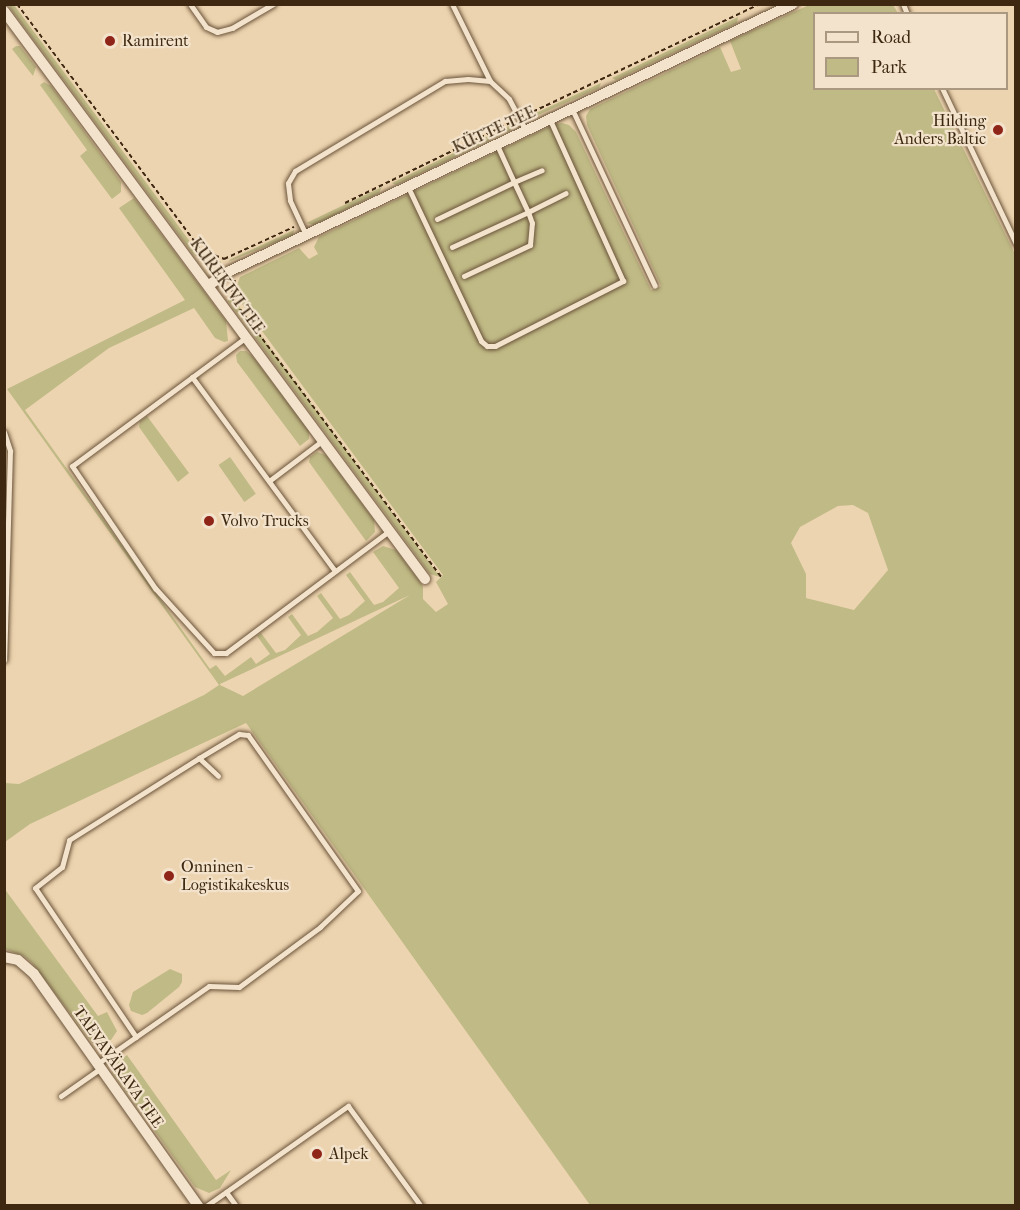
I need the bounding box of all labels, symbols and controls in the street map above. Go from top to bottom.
legend [813,12,1008,90]
text: Road [871,27,911,48]
place label: Ramirent [122,31,189,51]
marker: Ramirent [103,34,117,48]
text: Park [871,57,907,78]
street label: KÜTTE TEE [450,102,538,158]
place label: Hilding Anders Baltic [894,111,986,149]
marker: Hilding Anders Baltic [991,123,1005,137]
street label: KUREKIVI TEE [186,234,268,338]
place label: Volvo Trucks [221,511,309,531]
marker: Volvo Trucks [202,514,216,528]
place label: Onninen - Logistikakeskus [181,857,289,895]
marker: Onninen - Logistikakeskus [162,869,176,883]
street label: TAEVAVÄRAVA TEE [69,1003,167,1131]
place label: Alpek [329,1144,369,1164]
marker: Alpek [310,1147,324,1161]

